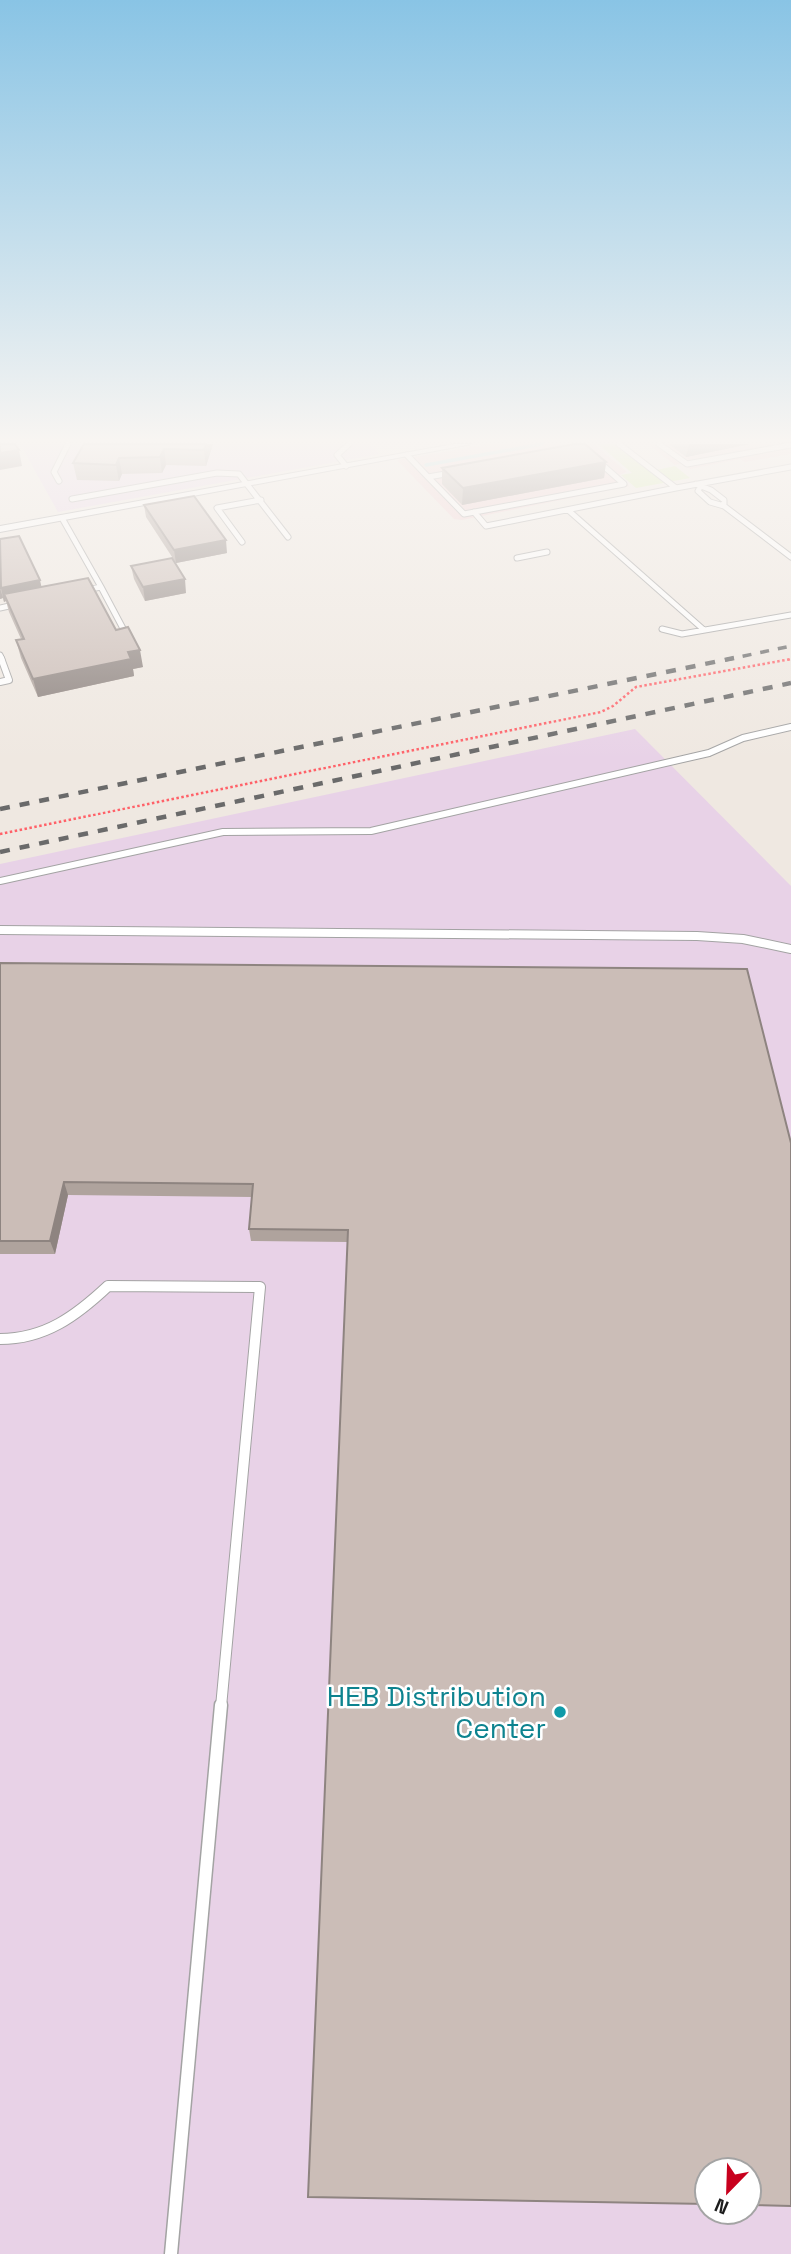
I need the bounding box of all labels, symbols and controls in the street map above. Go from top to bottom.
place label: HEB Distribution Center [327,1678,546,1746]
marker: HEB Distribution Center [552,1704,568,1720]
north arrow [693,2156,763,2226]
text: N [711,2192,732,2220]

